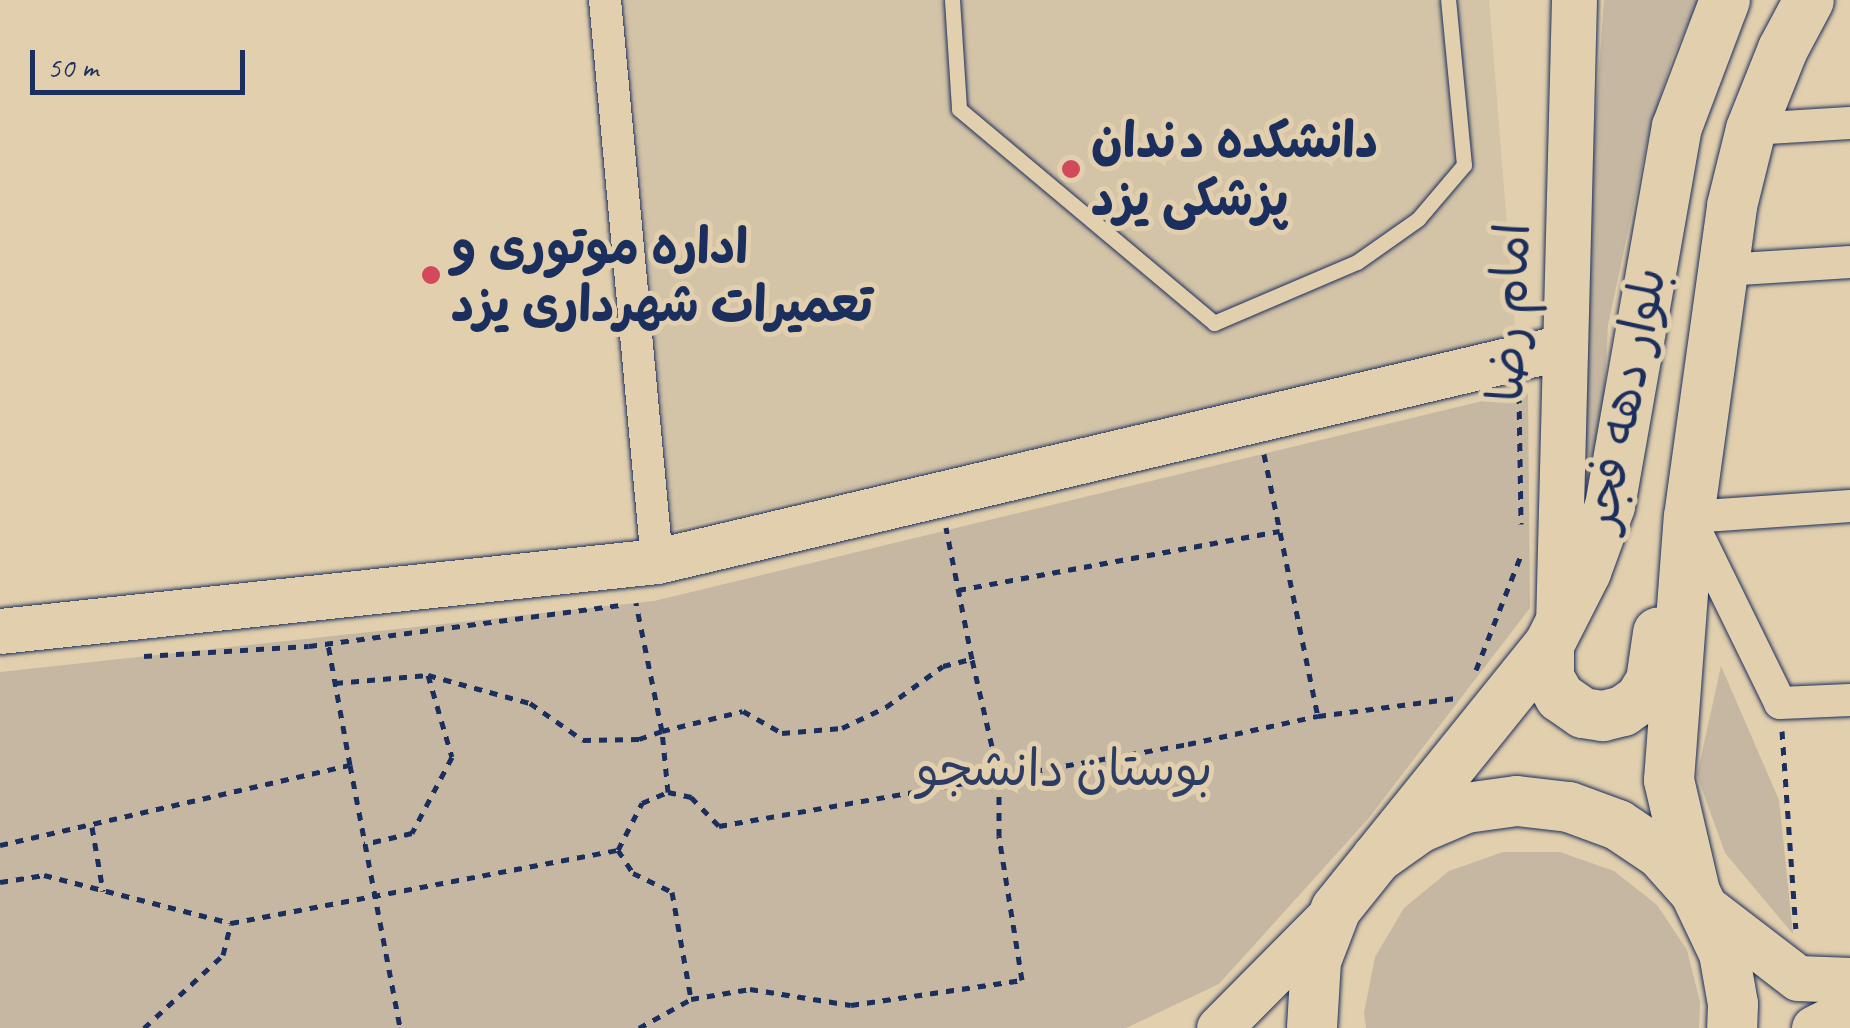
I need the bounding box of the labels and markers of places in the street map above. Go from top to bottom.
place label: دانشکده دندان پزشکی یزد [1091,110,1378,228]
marker: دانشکده دندان پزشکی یزد [1060,158,1082,180]
place label: اداره موتوری و تعمیرات شهرداری یزد [451,216,873,334]
marker: اداره موتوری و تعمیرات شهرداری یزد [420,264,442,286]

